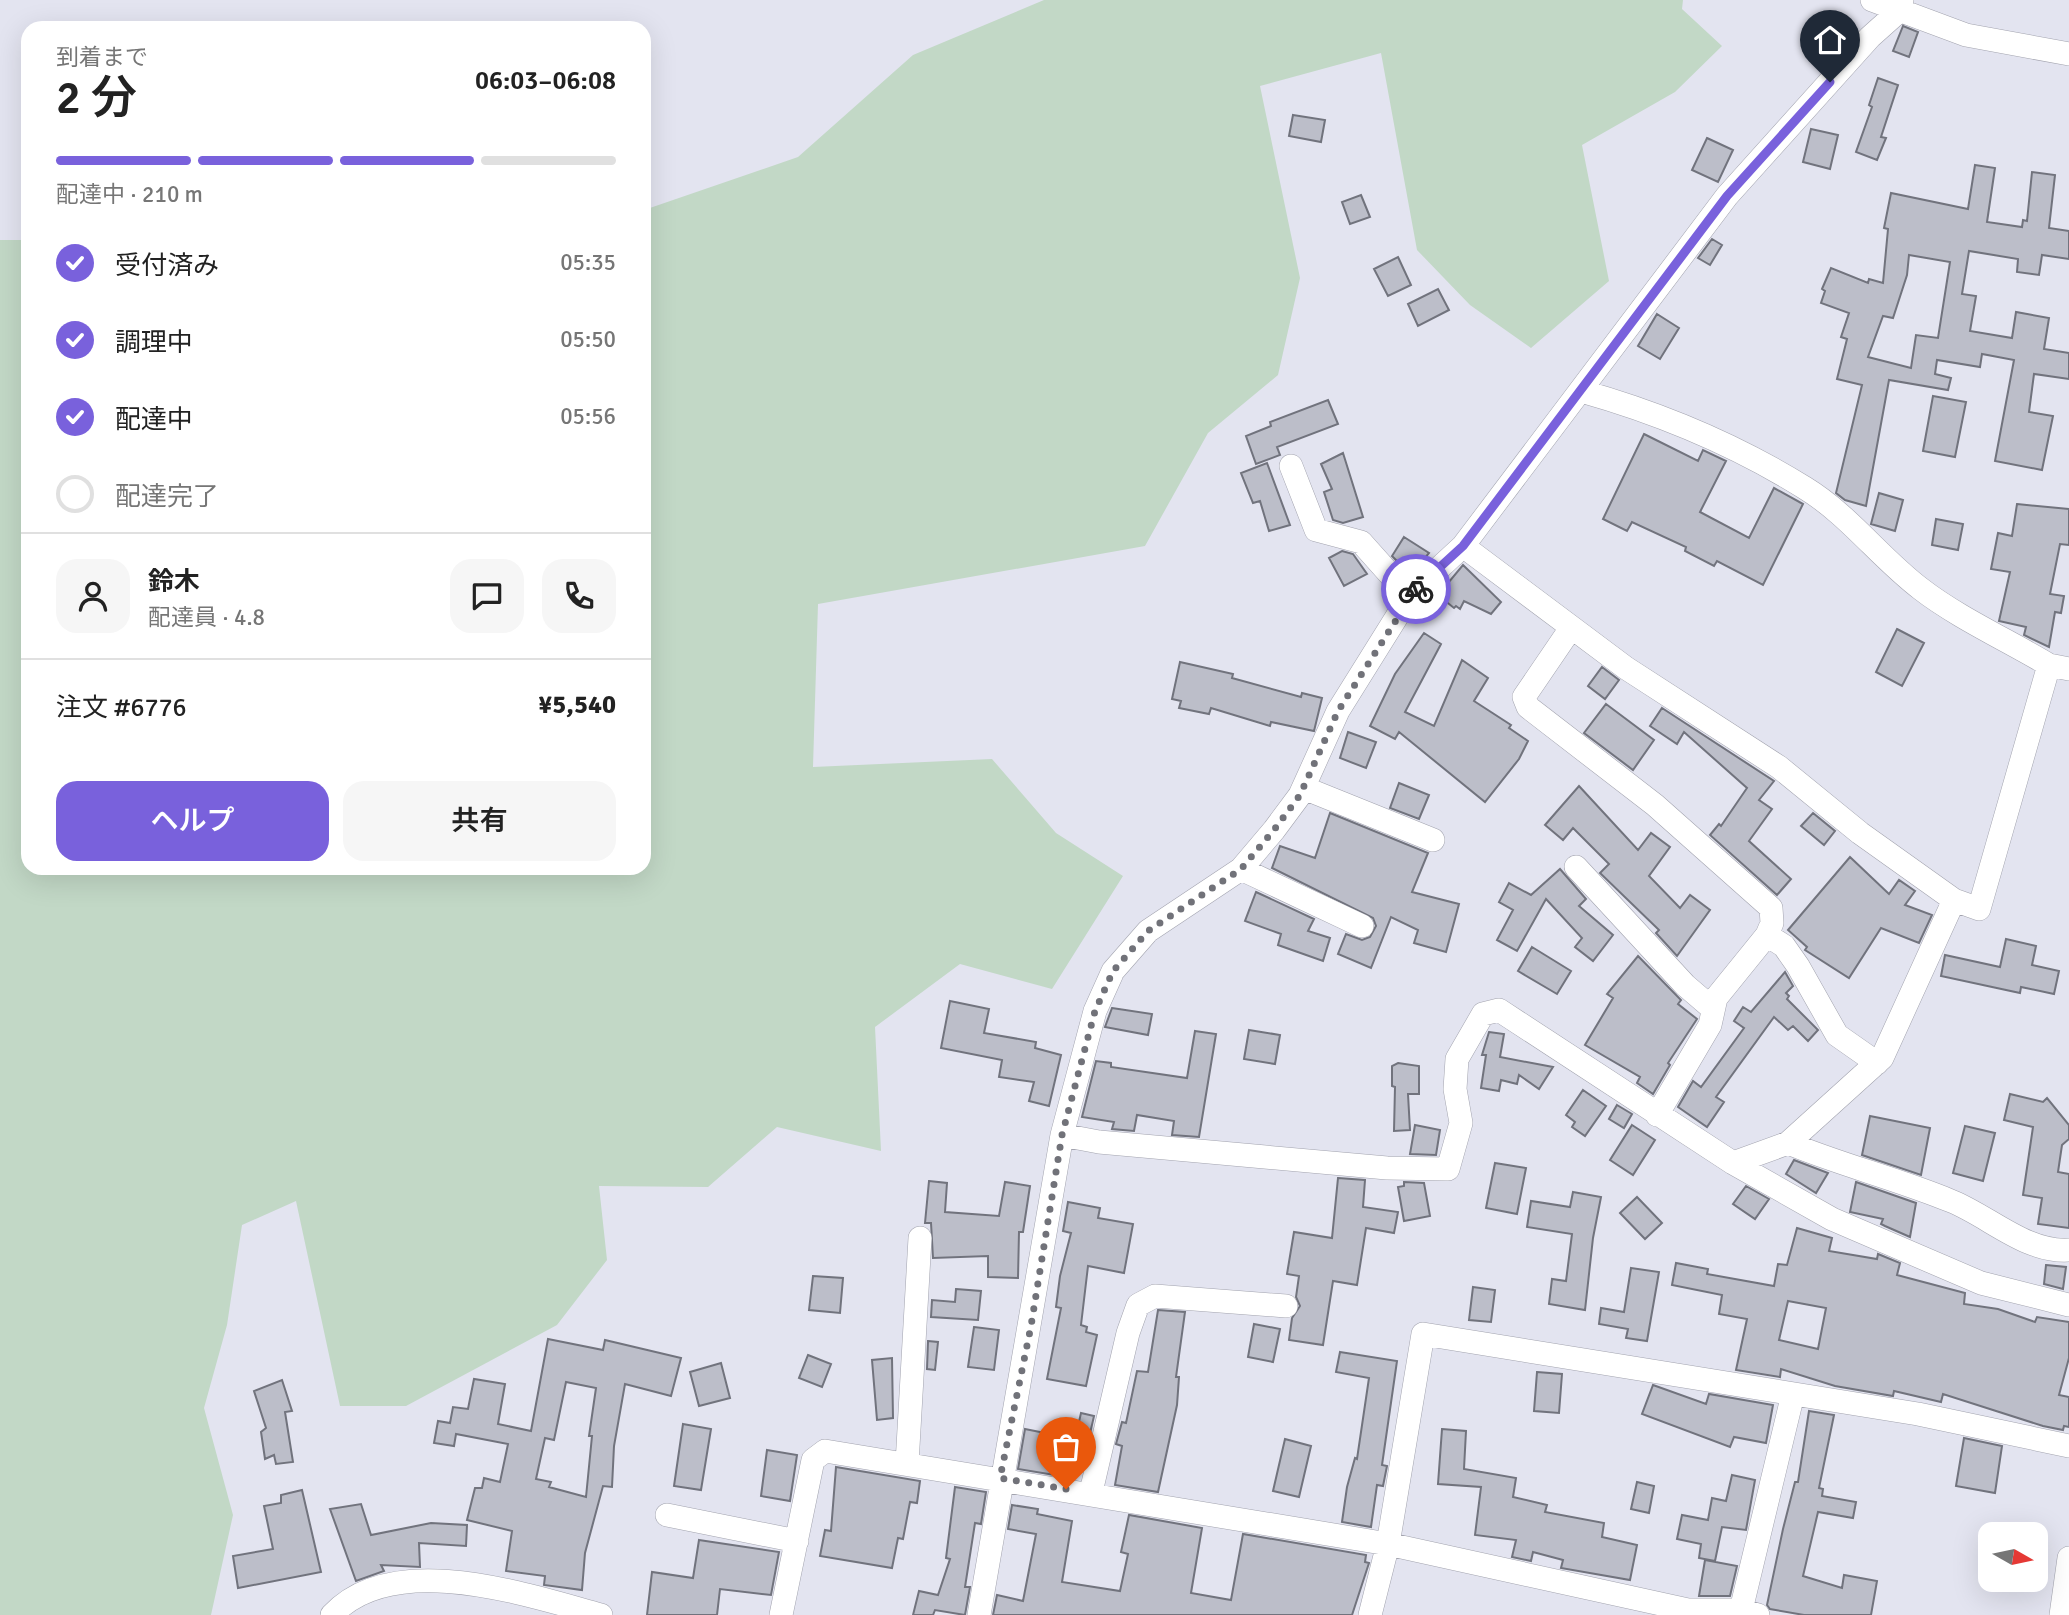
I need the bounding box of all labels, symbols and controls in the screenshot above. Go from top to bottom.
pin [1800,10,1860,82]
icon: home [1811,21,1849,59]
text: 到着まで [56,43,148,72]
text: 06:03–06:08 [475,65,616,97]
text: 2 分 [56,70,137,126]
text: 配達中 · 210 m [56,180,203,209]
icon: check [56,244,94,282]
text: 05:35 [560,248,616,277]
text: 受付済み [115,250,219,282]
icon: check [56,321,94,359]
text: 05:50 [560,325,616,354]
text: 調理中 [115,327,193,359]
icon: check [56,398,94,436]
text: 05:56 [560,402,616,431]
text: 配達中 [115,404,193,436]
text: 配達完了 [115,481,219,513]
courier [1381,554,1451,624]
button: person [56,559,130,633]
button: chat [450,559,524,633]
button: phone [542,559,616,633]
text: 鈴木 [148,566,200,598]
icon: bike [1397,570,1435,608]
text: 配達員 · 4.8 [148,603,265,632]
text: ¥5,540 [538,689,616,721]
text: 注文 #6776 [56,692,187,724]
button: ヘルプ [56,781,329,861]
button: 共有 [343,781,616,861]
pin [1036,1417,1096,1489]
icon: bag [1047,1428,1085,1466]
north arrow [1978,1522,2048,1592]
map controls [1978,1522,2048,1592]

